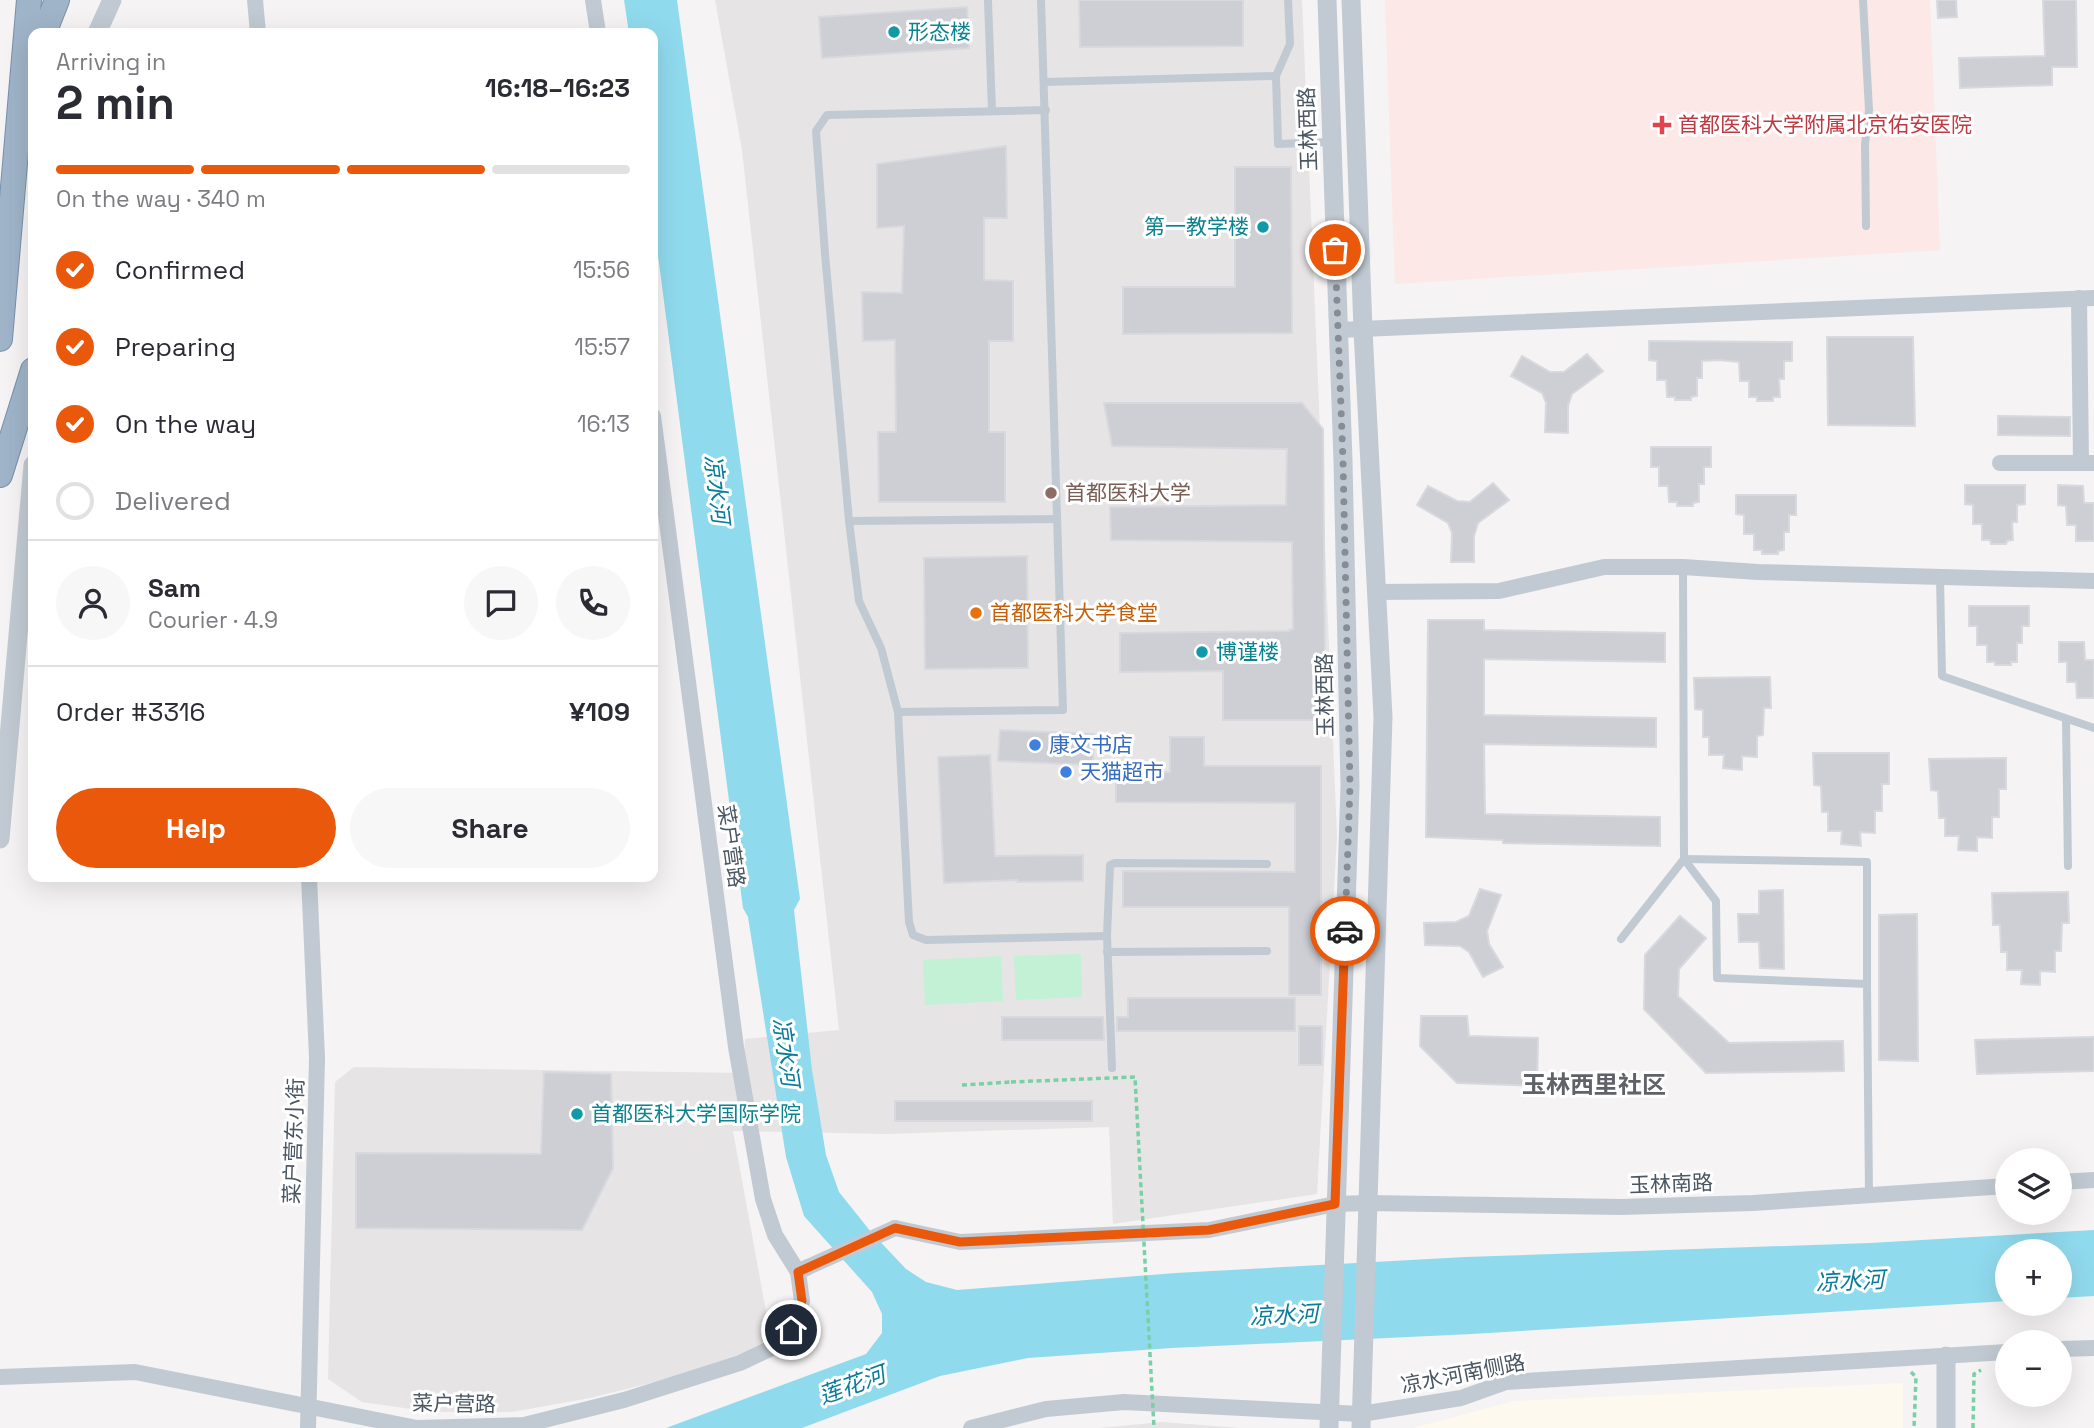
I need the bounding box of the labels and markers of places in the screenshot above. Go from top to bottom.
place label: 形态楼 [908,18,971,45]
marker: 形态楼 [886,24,902,40]
place label: 首都医科大学附属北京佑安医院 [1678,111,1972,138]
marker: 首都医科大学附属北京佑安医院 [1652,115,1672,135]
place label: 第一教学楼 [1144,213,1249,240]
marker: 第一教学楼 [1255,219,1271,235]
pin [1305,220,1365,280]
place label: 首都医科大学 [1065,479,1191,506]
marker: 首都医科大学 [1043,485,1059,501]
place label: 首都医科大学食堂 [990,599,1158,626]
marker: 首都医科大学食堂 [968,605,984,621]
place label: 博谨楼 [1216,638,1279,665]
marker: 博谨楼 [1194,644,1210,660]
place label: 康文书店 [1049,731,1133,758]
marker: 康文书店 [1027,737,1043,753]
place label: 天猫超市 [1080,758,1164,785]
marker: 天猫超市 [1058,764,1074,780]
place label: 首都医科大学国际学院 [591,1100,801,1127]
marker: 首都医科大学国际学院 [569,1106,585,1122]
pin [761,1300,821,1360]

